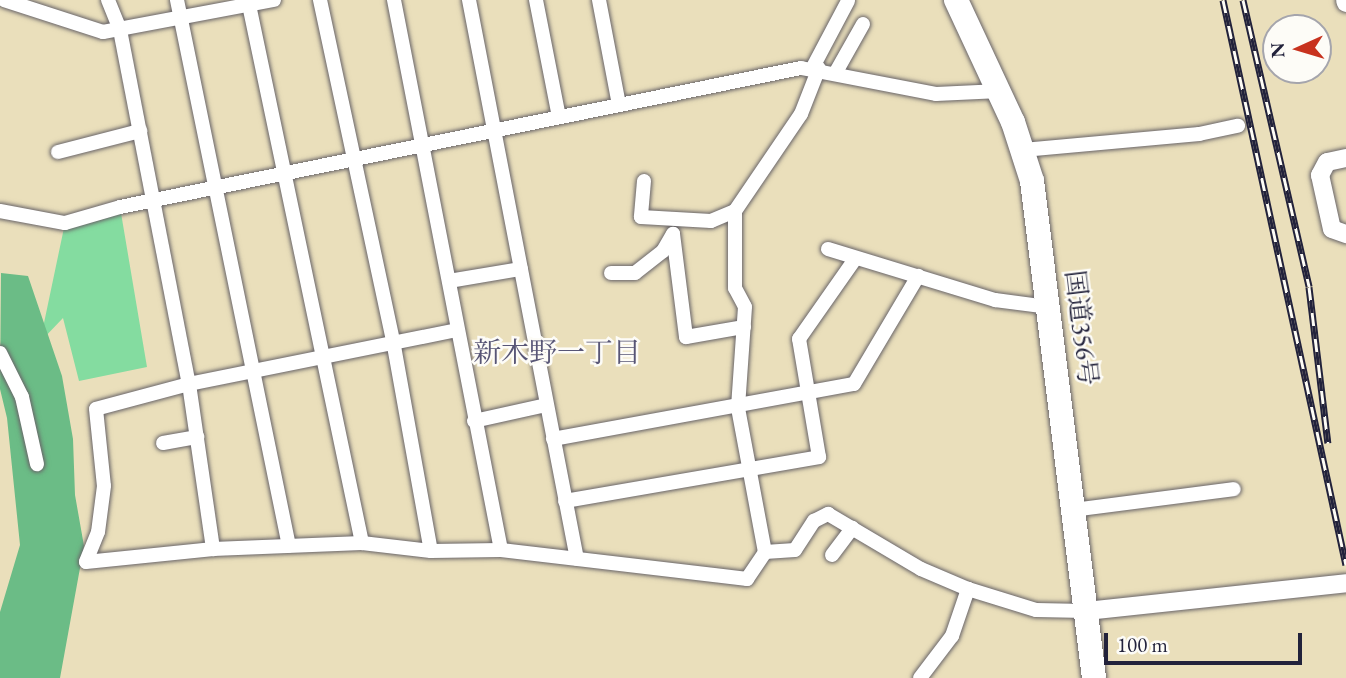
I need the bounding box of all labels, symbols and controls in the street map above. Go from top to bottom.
north arrow [1262,14,1332,84]
text: N [1265,42,1291,59]
street label: 国道356号 [1058,269,1104,387]
district label: 新木野一丁目 [473,335,641,369]
scale bar [1108,618,1306,662]
text: 100 m [1117,631,1168,658]

